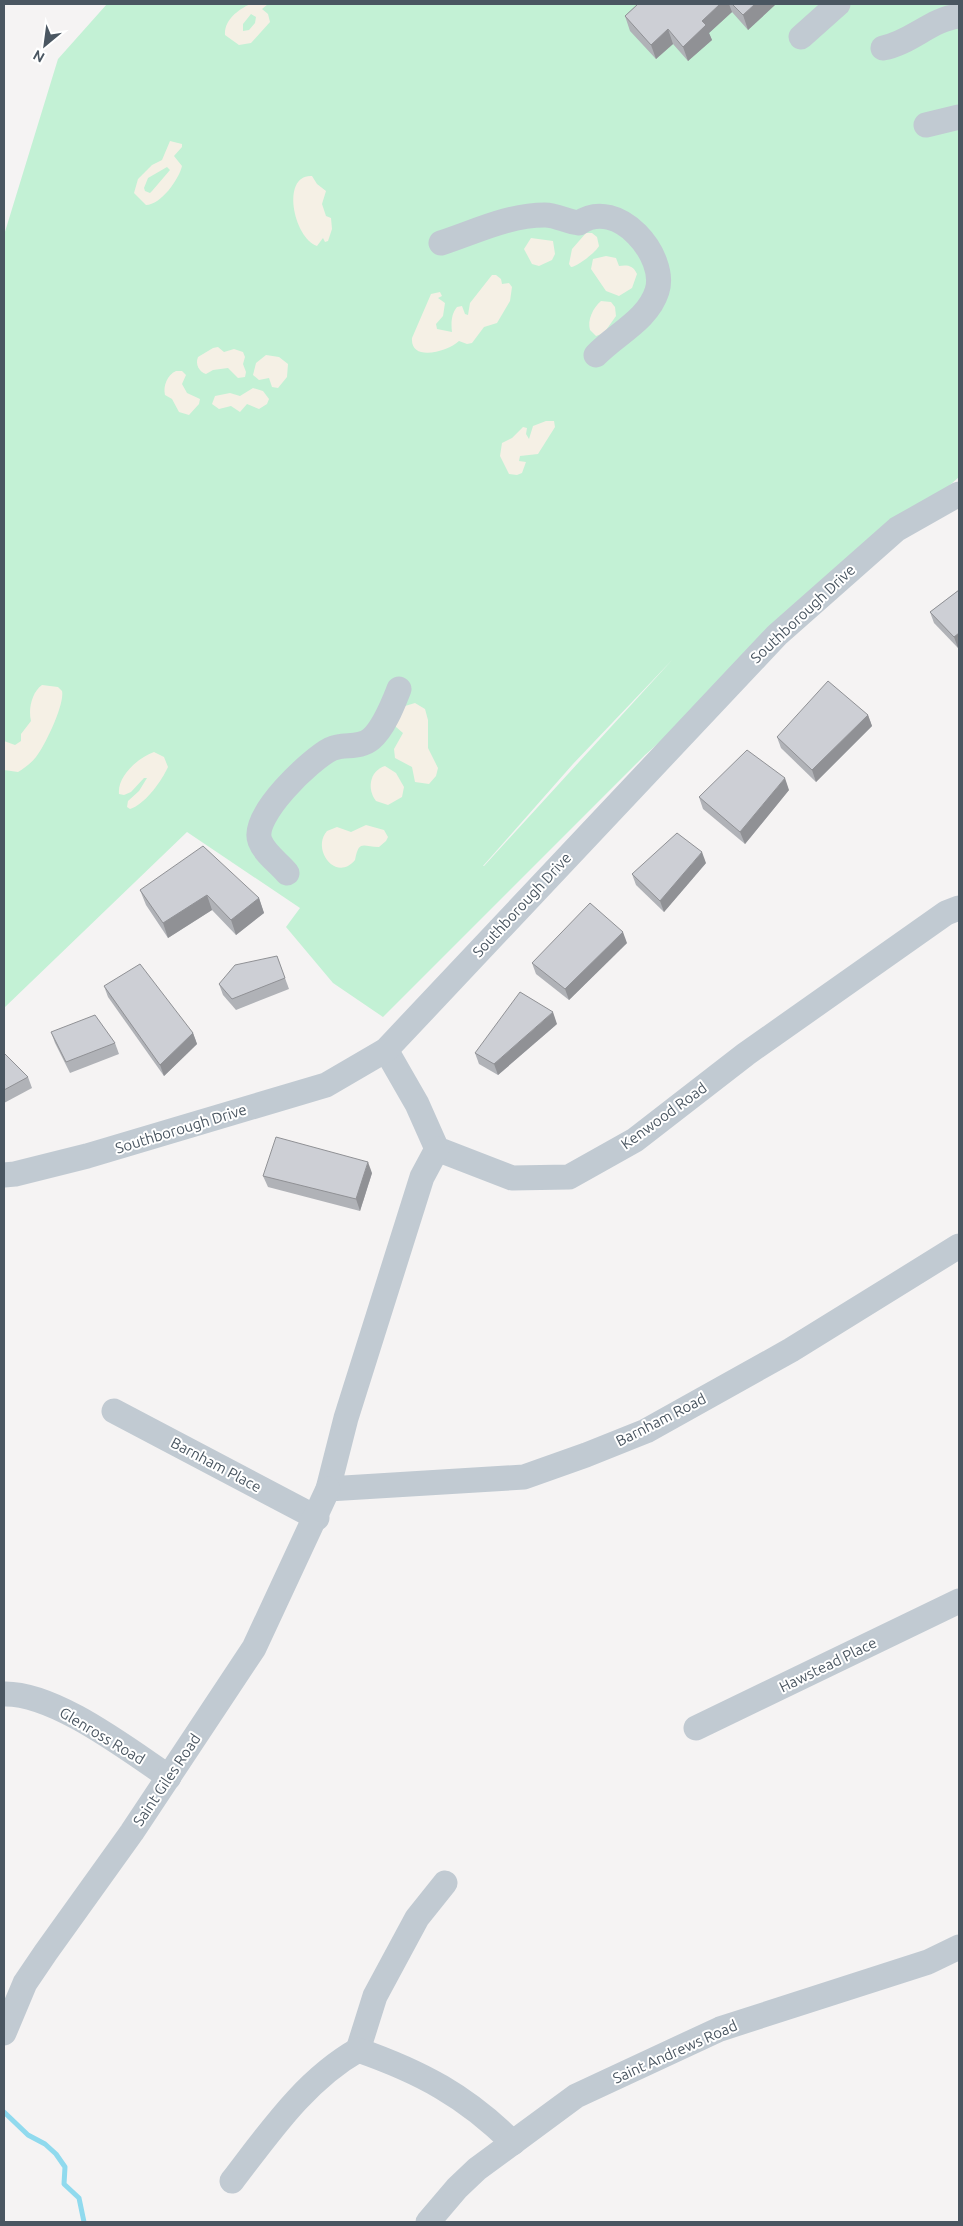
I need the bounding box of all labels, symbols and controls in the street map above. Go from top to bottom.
north arrow [20,20,70,70]
text: N [30,47,47,66]
street label: Southborough Drive [747,561,858,666]
street label: Southborough Drive [469,849,574,960]
street label: Kenwood Road [618,1079,710,1152]
street label: Southborough Drive [113,1100,249,1157]
street label: Barnham Road [613,1390,709,1450]
street label: Barnham Place [168,1434,264,1496]
street label: Hawstead Place [776,1634,879,1695]
street label: Glenross Road [57,1704,148,1768]
street label: Saint Giles Road [129,1730,204,1829]
street label: Saint Andrews Road [610,2016,740,2087]

